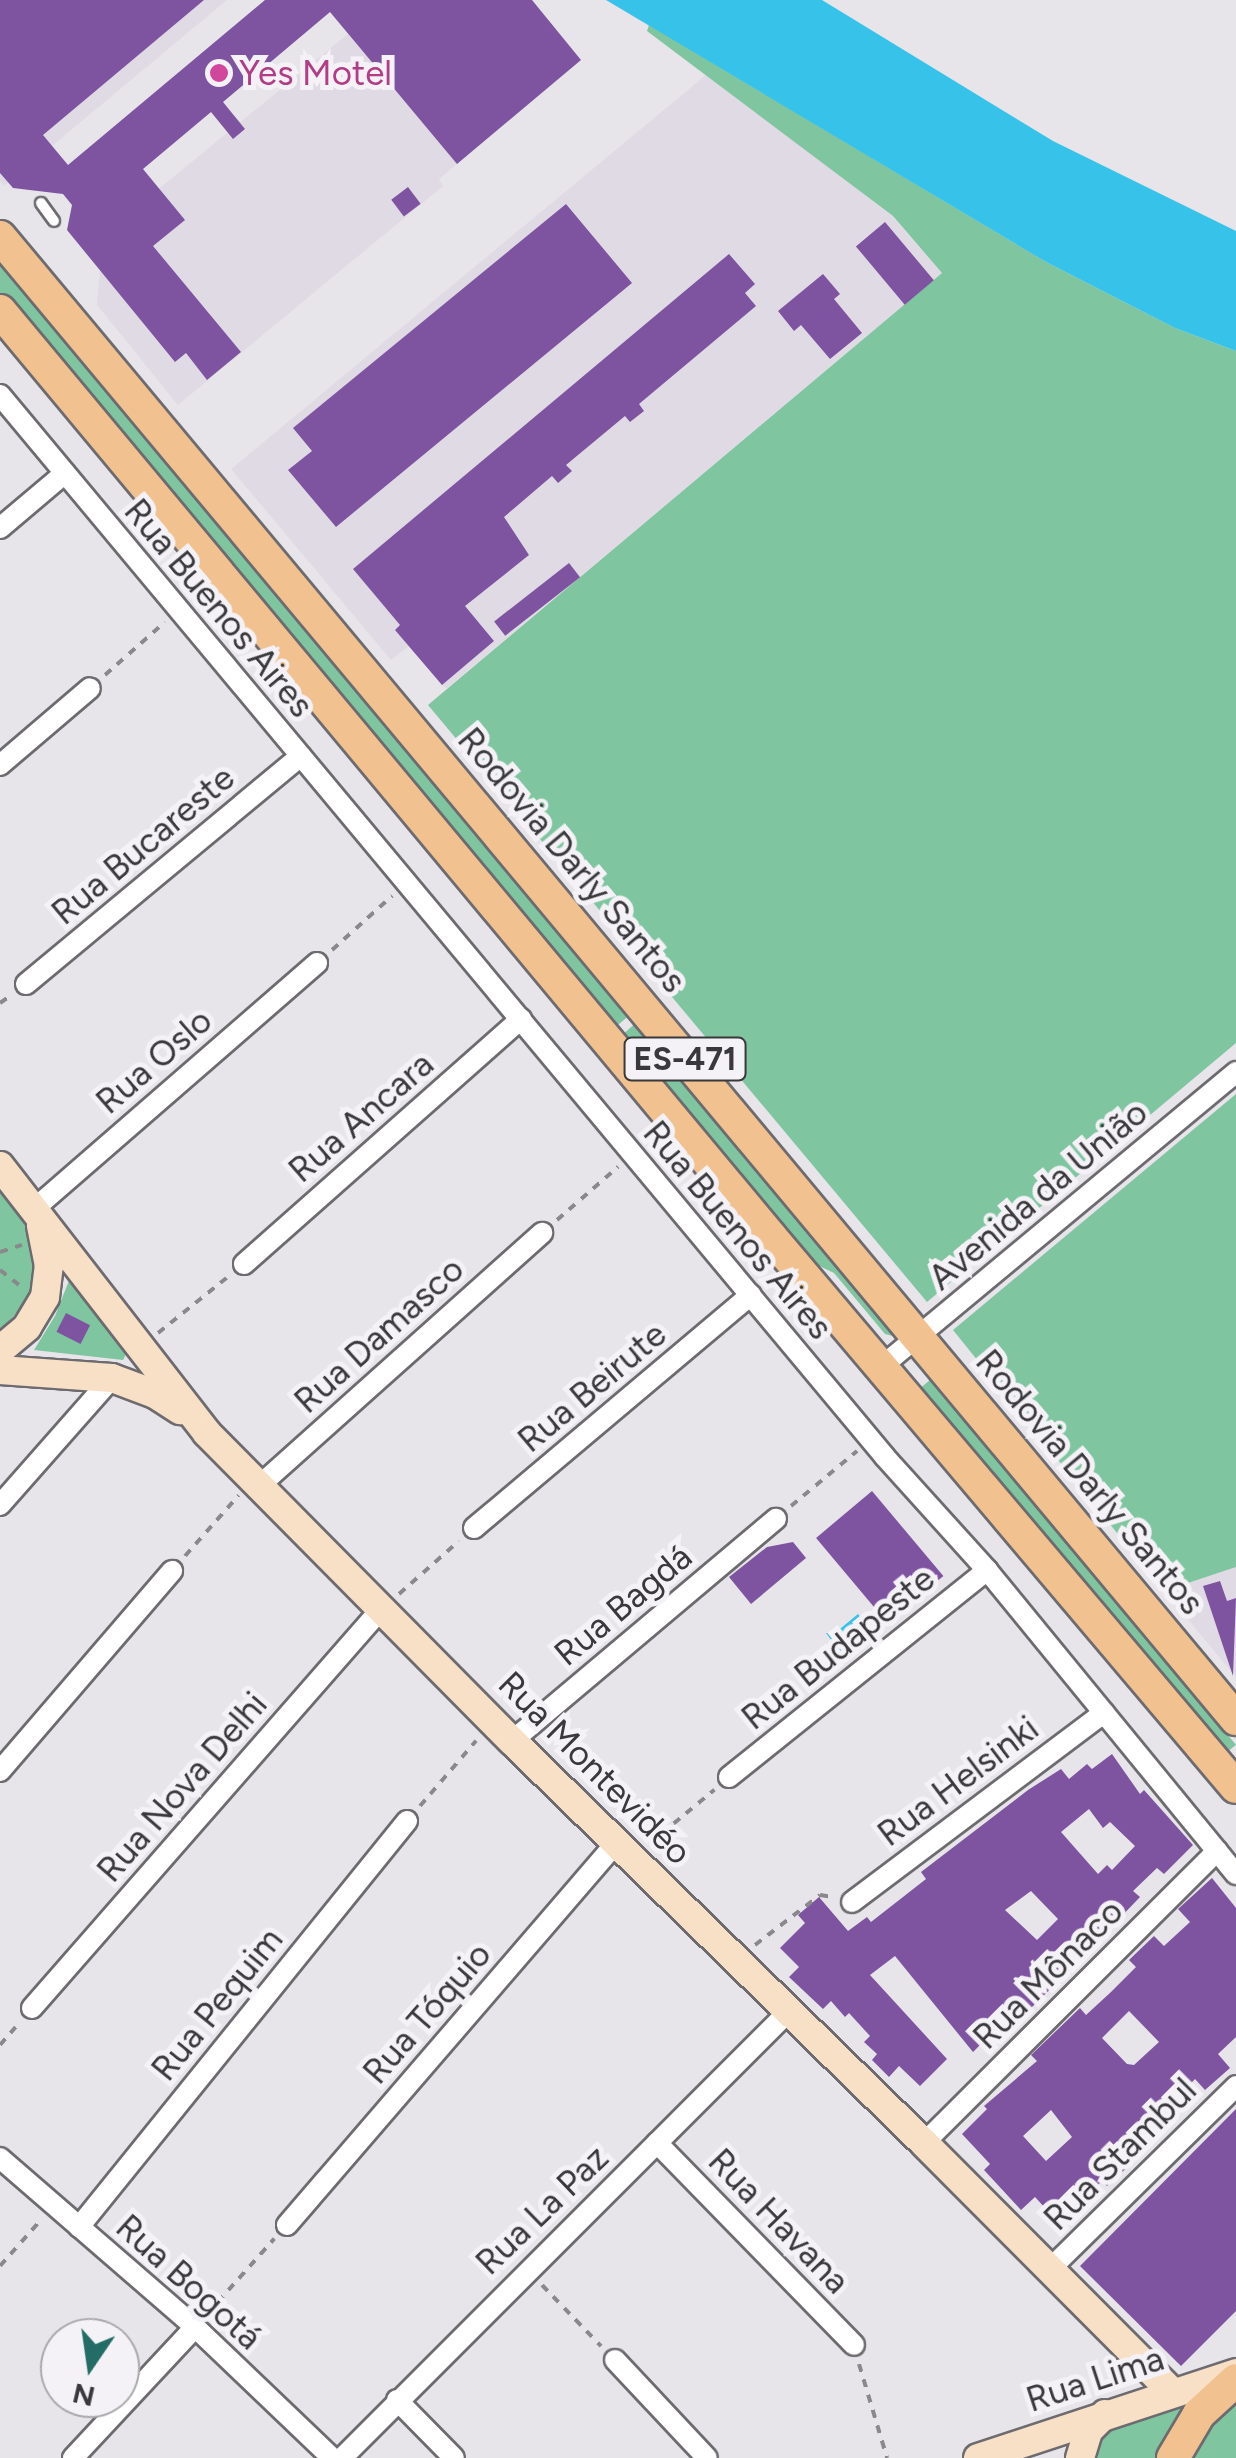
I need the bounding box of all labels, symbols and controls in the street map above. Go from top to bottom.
place label: Yes Motel [239,52,392,94]
marker: Yes Motel [208,62,230,84]
street label: Rua Buenos Aires [116,490,322,726]
street label: Rodovia Darly Santos [449,719,695,1001]
street label: Rua Bucareste [43,757,243,933]
street label: Rua Oslo [88,999,220,1123]
road number: ES-471 [622,1032,748,1086]
street label: Rua Ancara [280,1043,442,1191]
street label: Avenida da União [920,1091,1156,1299]
street label: Rua Buenos Aires [635,1112,841,1348]
street label: Rua Damasco [286,1248,472,1422]
street label: Rua Beirute [509,1313,675,1461]
street label: Rodovia Darly Santos [967,1341,1213,1623]
street label: Rua Bagdá [546,1536,700,1674]
street label: Rua Budapeste [733,1558,943,1738]
street label: Rua Montevidéo [490,1663,700,1873]
street label: Rua Nova Delhi [88,1684,276,1890]
street label: Rua Helsinki [869,1707,1047,1855]
street label: Rua Mônaco [964,1890,1132,2058]
street label: Rua Pequim [143,1919,291,2089]
street label: Rua Tóquio [354,1934,500,2092]
street label: Rua Stambul [1035,2069,1205,2239]
street label: Rua La Paz [467,2137,617,2283]
street label: Rua Havana [700,2140,858,2302]
street label: Rua Bogotá [108,2206,270,2358]
north arrow [40,2318,140,2418]
street label: Rua Lima [1021,2337,1169,2421]
text: N [69,2376,98,2414]

